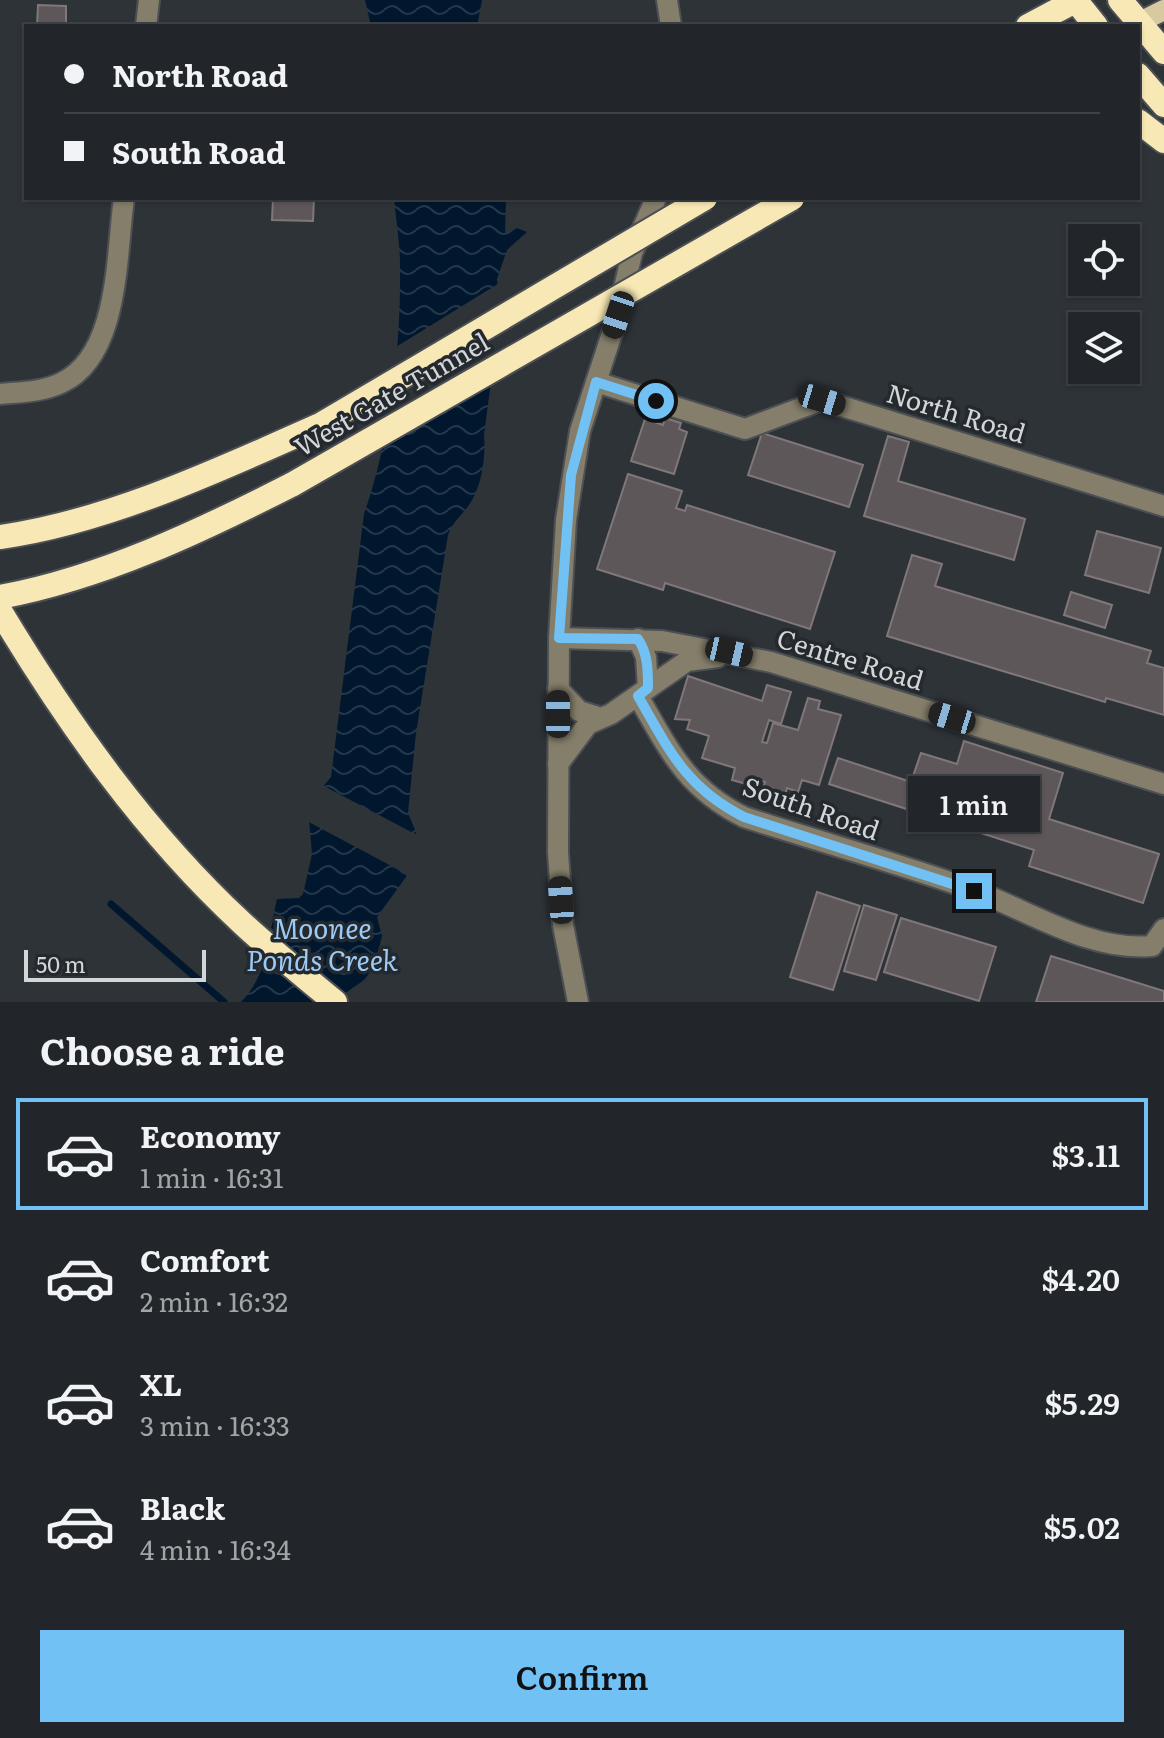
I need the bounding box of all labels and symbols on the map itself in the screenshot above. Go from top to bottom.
car [599,288,637,342]
street label: West Gate Tunnel [286,321,496,465]
street label: North Road [882,372,1031,451]
car [796,382,848,418]
route start [638,383,674,419]
street label: Centre Road [773,617,929,698]
car [703,635,755,669]
car [546,690,570,738]
car [926,700,978,736]
street label: South Road [738,765,886,848]
callout: 1 min [908,775,1040,831]
route end [956,873,992,909]
car [547,875,575,925]
water label: Moonee Ponds Creek [246,906,399,980]
scale bar [24,946,206,982]

